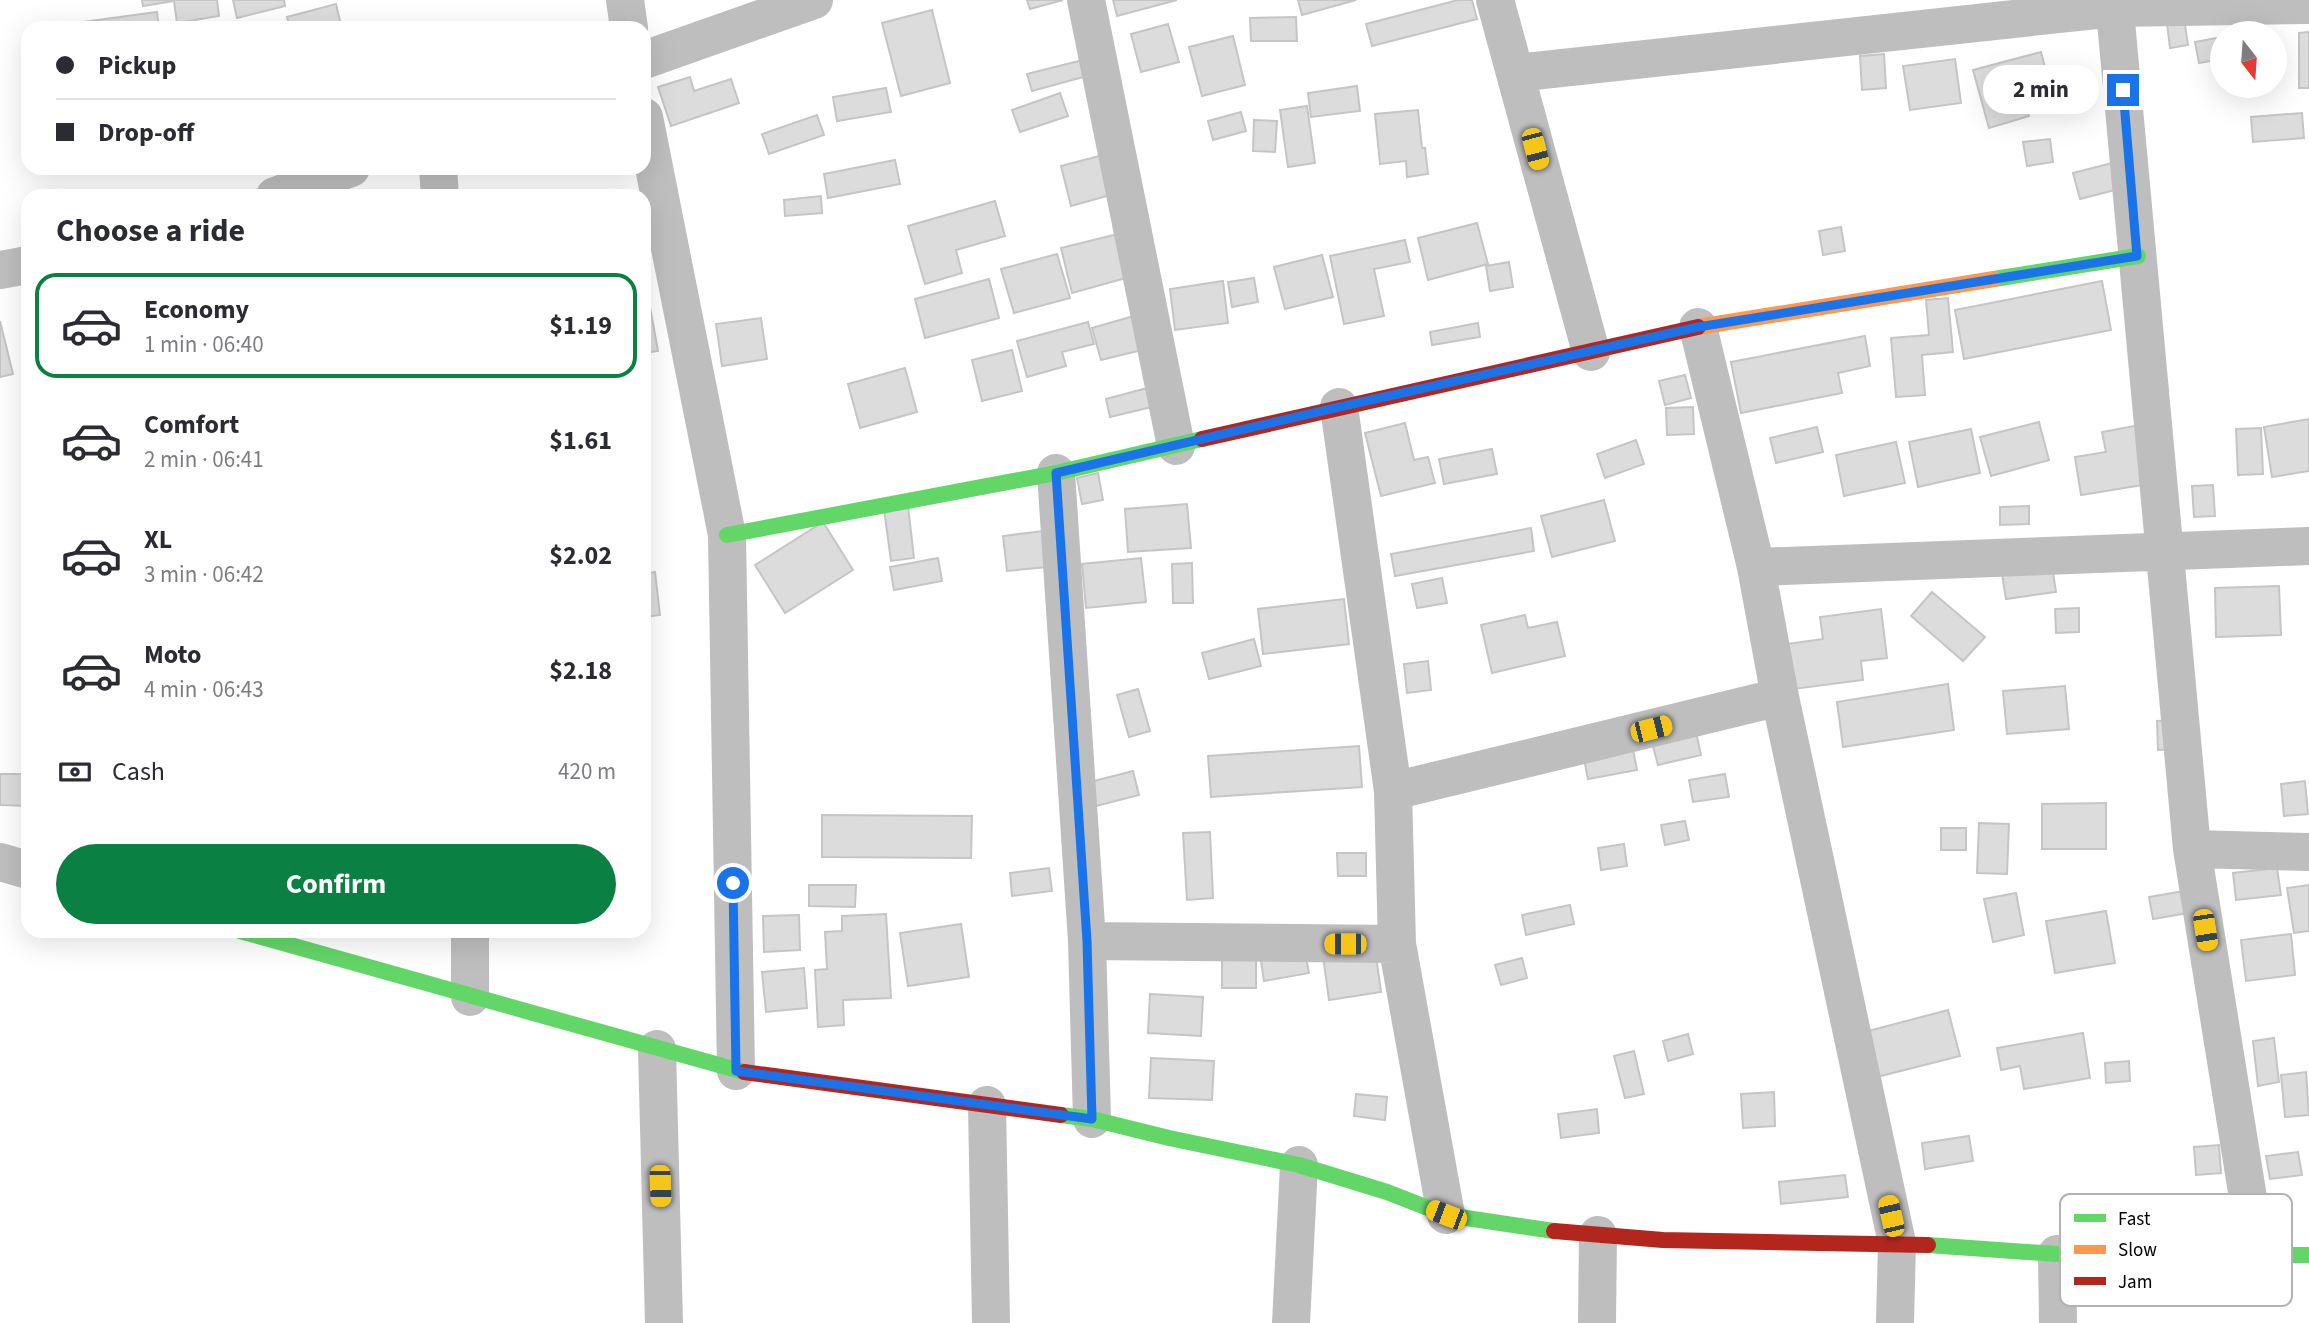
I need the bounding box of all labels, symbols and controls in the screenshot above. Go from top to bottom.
north arrow [2210,21,2287,98]
map controls [2210,21,2287,98]
text: Pickup [98,47,176,84]
callout: 2 min [1983,66,2098,114]
text: 2 min [2013,73,2069,106]
route end [2107,74,2139,106]
text: Drop-off [98,114,194,151]
car [1520,126,1551,172]
text: Choose a ride [56,208,245,254]
text: Economy [144,291,249,328]
icon: car [60,294,123,357]
text: $1.19 [549,307,612,344]
text: 1 min · 06:40 [144,328,264,361]
text: Comfort [144,406,239,443]
icon: car [60,409,123,472]
text: $1.61 [549,422,612,459]
text: 2 min · 06:41 [144,443,264,476]
text: XL [144,521,172,558]
icon: car [60,524,123,587]
text: $2.02 [549,537,612,574]
text: 3 min · 06:42 [144,558,264,591]
text: Moto [144,636,201,673]
icon: car [60,639,123,702]
text: $2.18 [549,652,612,689]
text: 4 min · 06:43 [144,673,264,706]
car [1629,714,1674,744]
icon: cash [56,753,94,791]
text: Cash [112,753,165,790]
text: 420 m [558,755,616,788]
button: Confirm [56,844,616,924]
route start [717,867,749,899]
car [2192,908,2219,952]
car [1325,934,1367,955]
car [649,1165,672,1207]
car [1877,1193,1906,1239]
legend [2060,1194,2292,1306]
car [1423,1198,1470,1232]
text: Fast [2118,1206,2151,1233]
text: Slow [2118,1237,2157,1264]
text: Jam [2118,1269,2152,1296]

